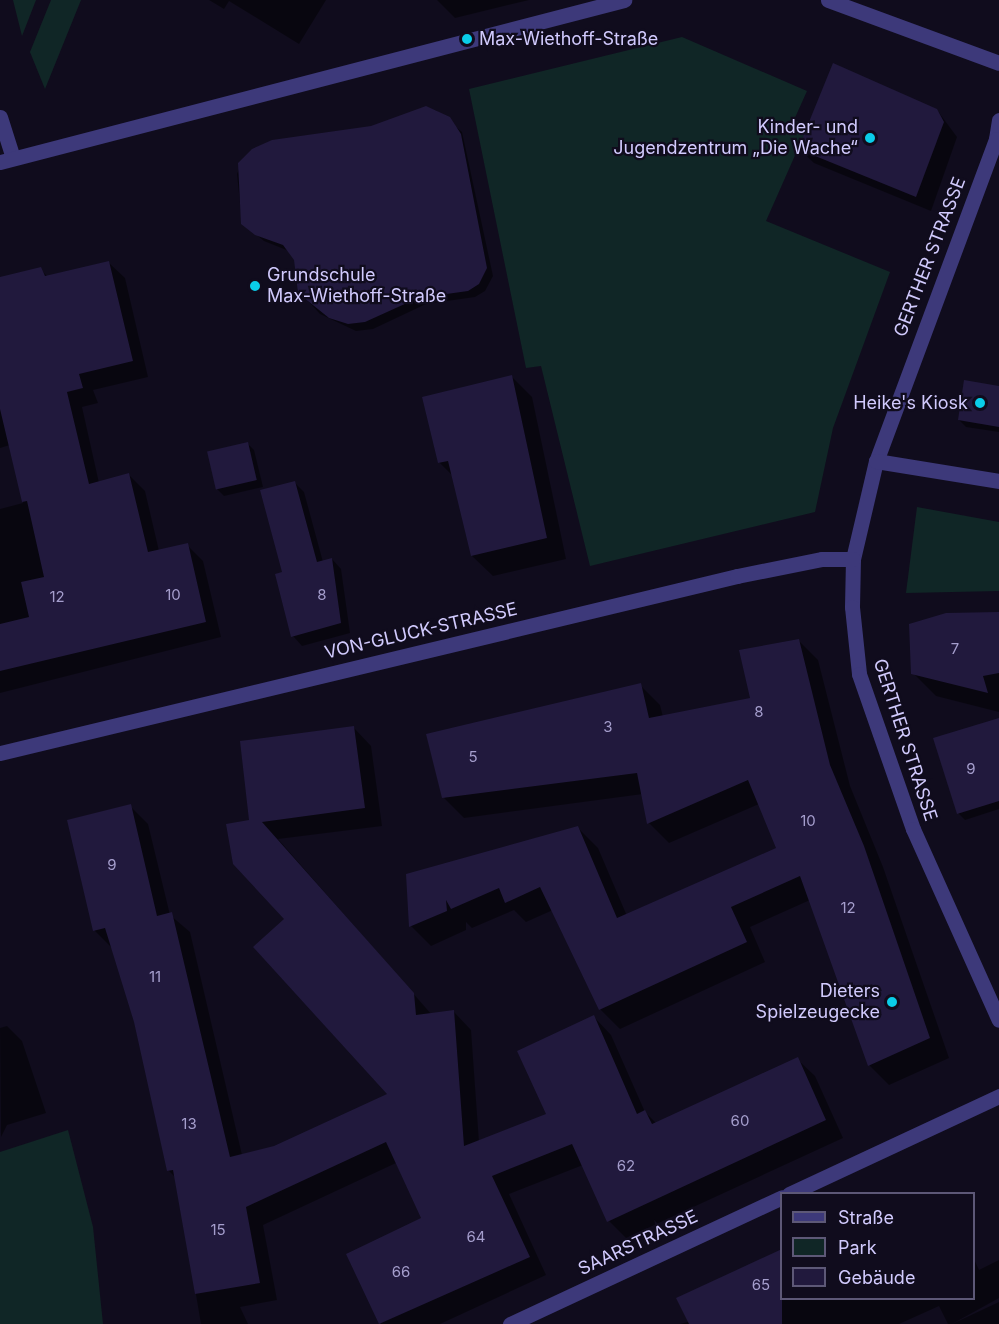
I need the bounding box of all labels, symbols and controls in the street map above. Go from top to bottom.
place label: Max-Wiethoff-Straße [479,28,658,50]
marker: Max-Wiethoff-Straße [460,32,474,46]
place label: Kinder- und Jugendzentrum „Die Wache“ [613,117,858,160]
marker: Kinder- und Jugendzentrum „Die Wache“ [863,131,877,145]
street label: GERTHER STRASSE [890,174,970,340]
place label: Grundschule Max-Wiethoff-Straße [267,265,446,308]
marker: Grundschule Max-Wiethoff-Straße [248,279,262,293]
place label: Heike's Kiosk [853,392,968,414]
marker: Heike's Kiosk [973,396,987,410]
house number: 10 [165,586,181,604]
house number: 8 [317,586,327,604]
house number: 12 [49,588,65,606]
street label: VON-GLUCK-STRASSE [323,598,519,664]
house number: 7 [951,640,959,658]
street label: GERTHER STRASSE [869,656,941,824]
house number: 8 [754,703,764,721]
house number: 3 [603,718,613,736]
house number: 5 [468,748,478,766]
house number: 9 [966,760,976,778]
house number: 10 [800,812,816,830]
house number: 9 [107,856,117,874]
house number: 12 [840,899,856,917]
house number: 11 [149,968,161,986]
place label: Dieters Spielzeugecke [756,981,880,1024]
marker: Dieters Spielzeugecke [885,995,899,1009]
house number: 60 [731,1112,749,1130]
house number: 13 [181,1115,197,1133]
house number: 62 [617,1157,635,1175]
legend [780,1192,975,1300]
street label: SAARSTRASSE [575,1206,701,1280]
text: Straße [838,1207,894,1228]
house number: 15 [210,1221,226,1239]
house number: 64 [467,1228,485,1246]
text: Park [838,1237,877,1258]
house number: 66 [392,1263,410,1281]
text: Gebäude [838,1267,915,1288]
house number: 65 [752,1276,770,1294]

